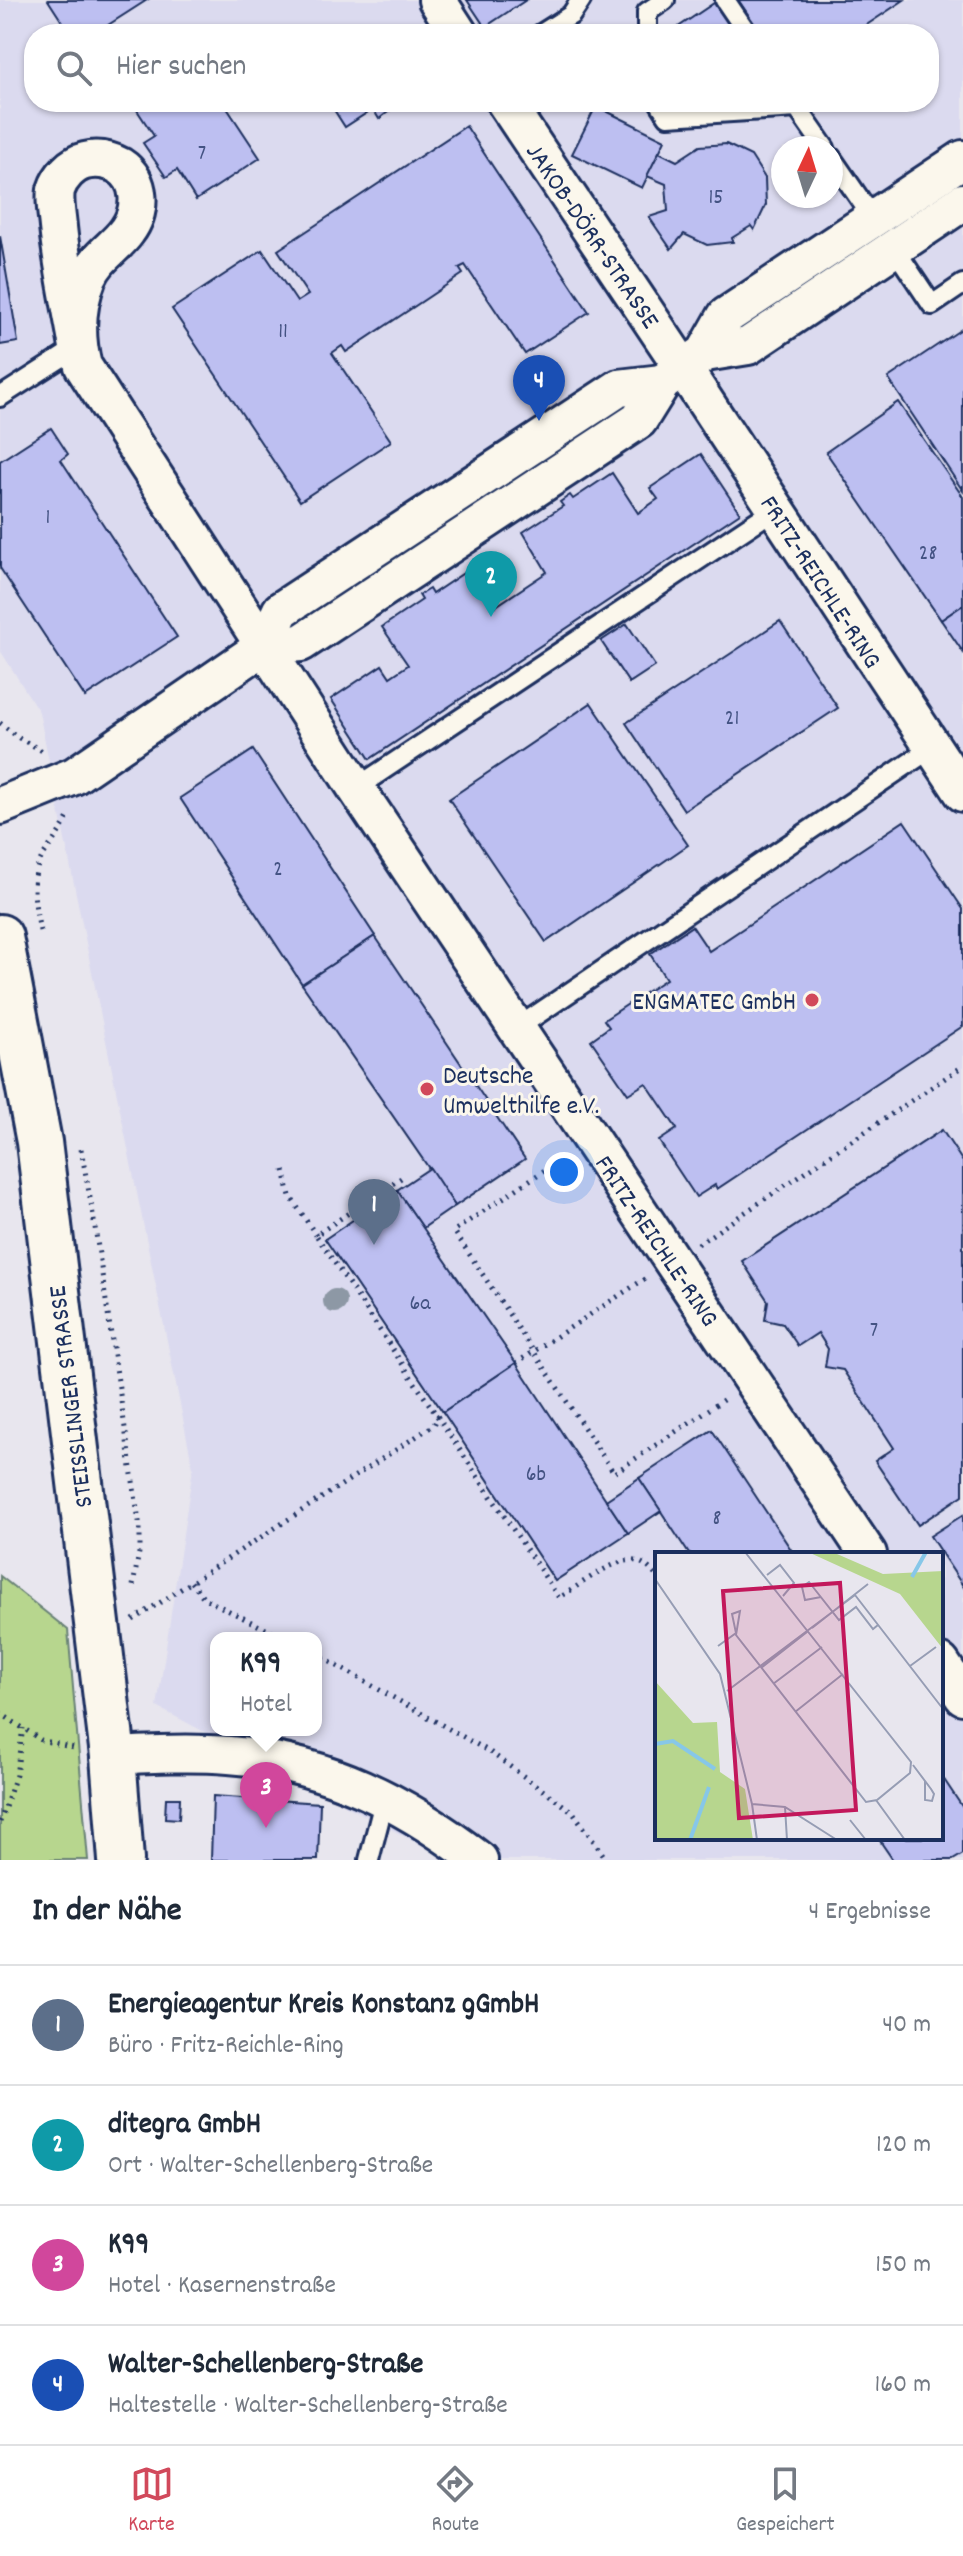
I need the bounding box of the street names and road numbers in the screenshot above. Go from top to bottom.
street label: JAKOB-DÖRR-STRASSE [515,137,667,337]
street label: FRITZ-REICHLE-RING [749,489,889,677]
street label: FRITZ-REICHLE-RING [584,1149,726,1335]
street label: STEISSLINGER STRASSE [40,1283,104,1510]

